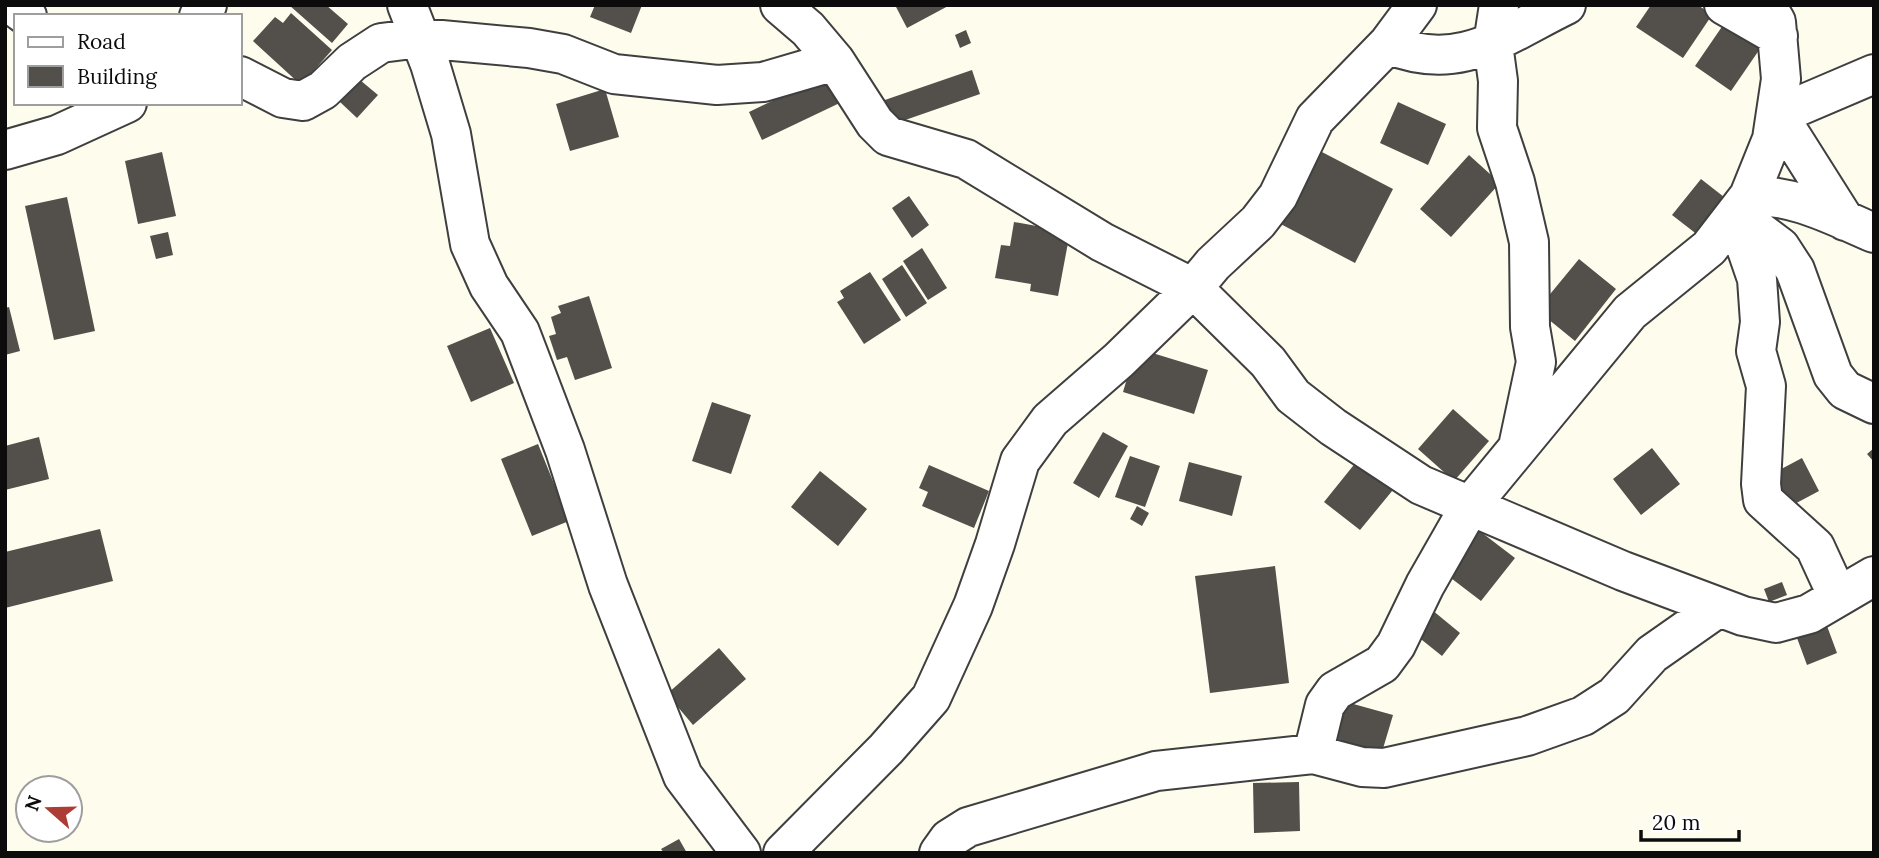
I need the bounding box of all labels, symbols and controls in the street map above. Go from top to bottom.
legend [14,14,242,105]
text: Road [77,28,126,55]
text: Building [77,63,157,90]
north arrow [14,774,84,844]
text: N [19,792,47,814]
scale bar [1641,798,1739,842]
text: 20 m [1652,809,1701,836]

